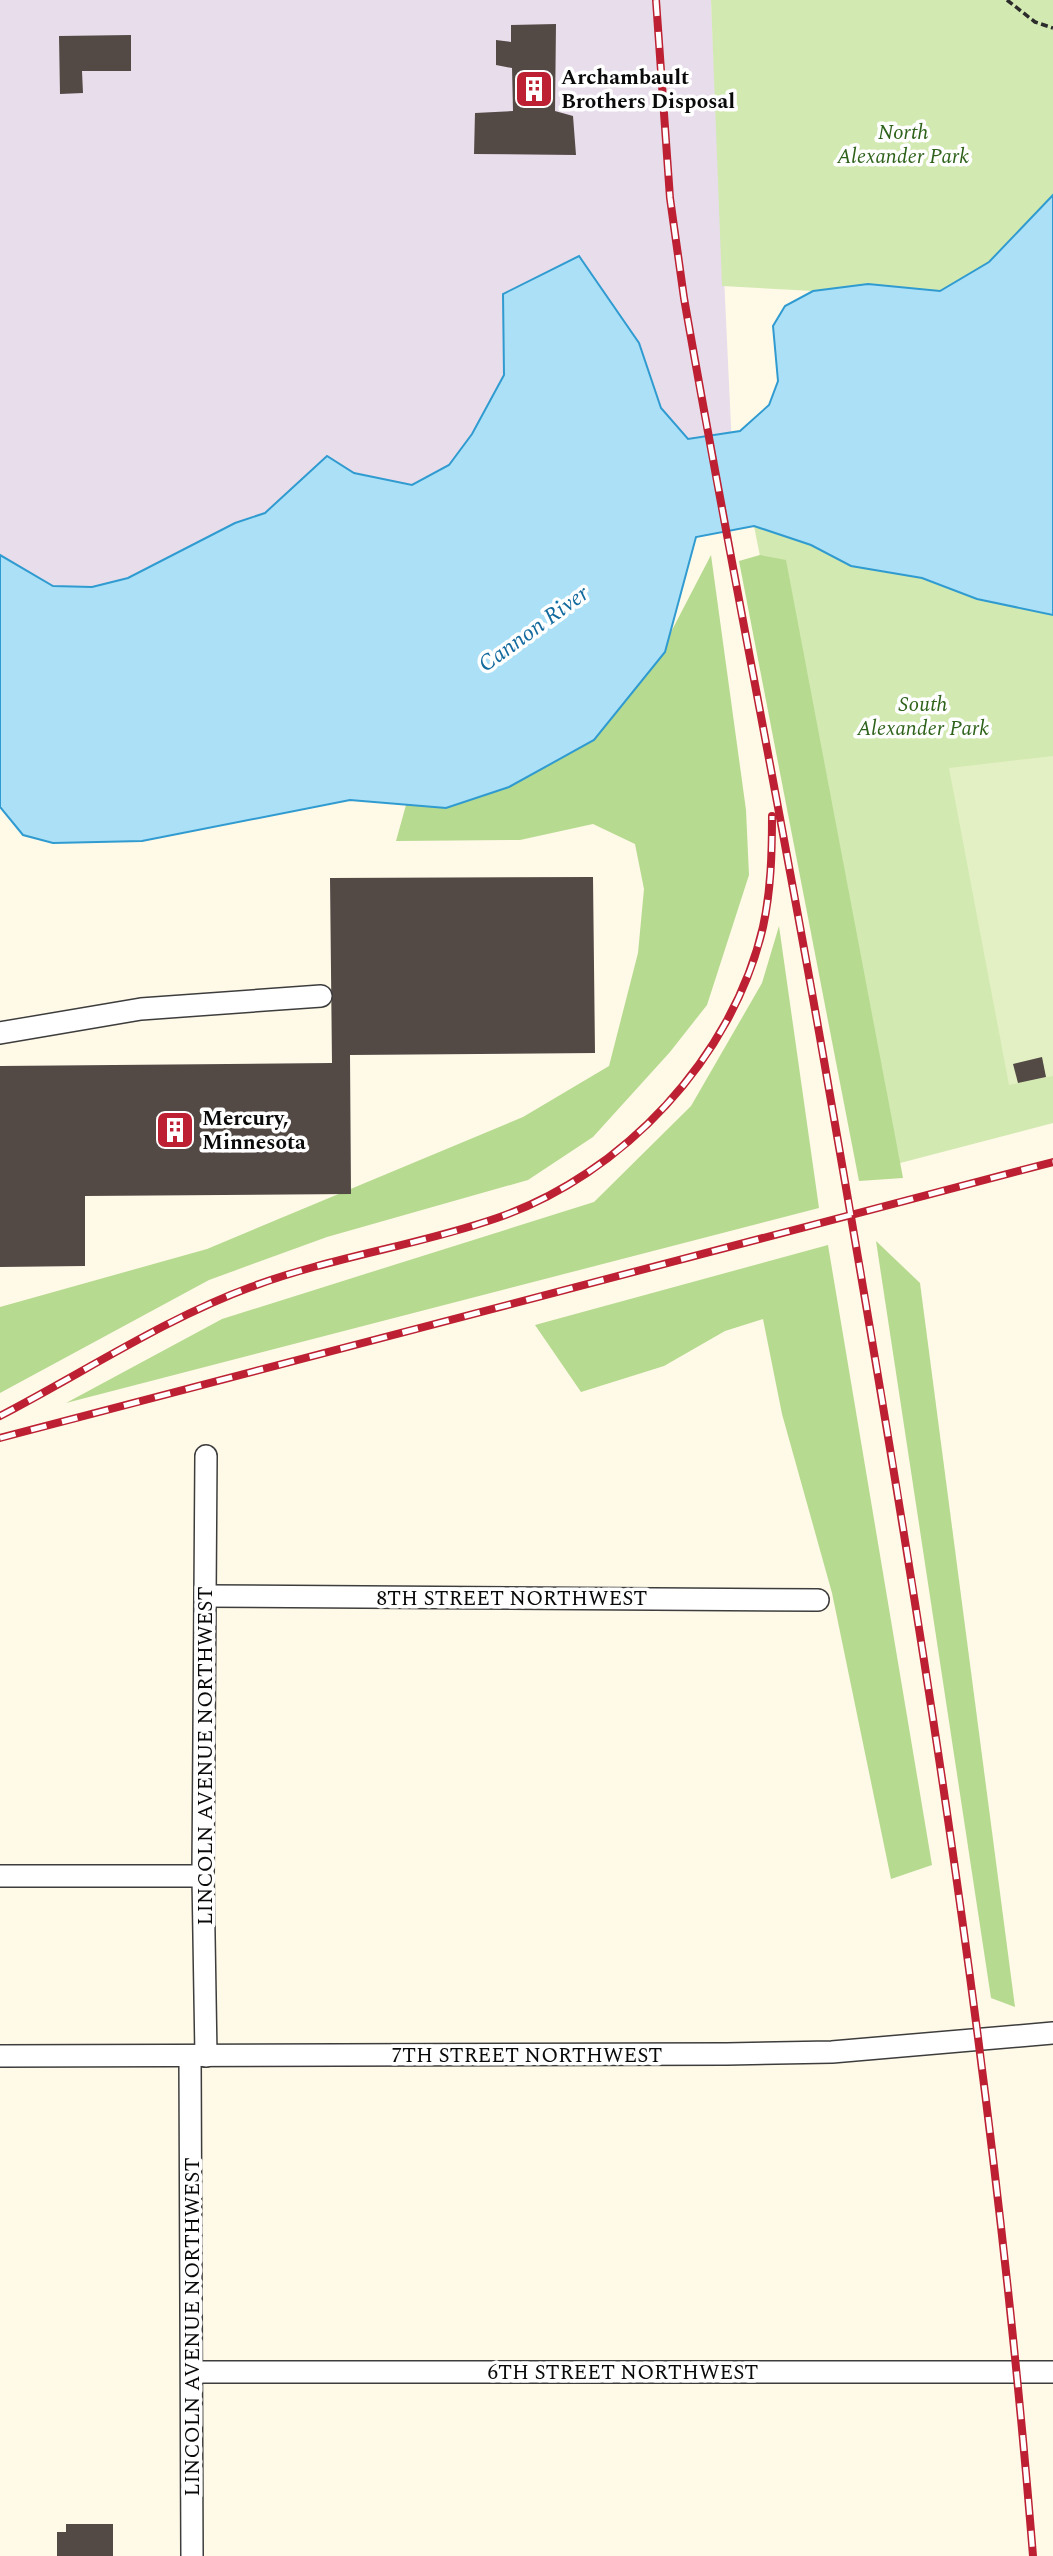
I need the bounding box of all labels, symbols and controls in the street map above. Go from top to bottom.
place label: Archambault Brothers Disposal [561,62,735,118]
building icon: Archambault Brothers Disposal [513,68,555,110]
park label: North Alexander Park [836,117,969,173]
water label: Cannon River [471,576,597,681]
park label: South Alexander Park [856,689,989,745]
place label: Mercury, Minnesota [202,1103,306,1159]
building icon: Mercury, Minnesota [154,1109,196,1151]
street label: 8TH STREET NORTHWEST [376,1583,648,1615]
street label: LINCOLN AVENUE NORTHWEST [190,1586,222,1926]
street label: 7TH STREET NORTHWEST [391,2040,663,2072]
street label: LINCOLN AVENUE NORTHWEST [177,2157,209,2497]
street label: 6TH STREET NORTHWEST [487,2357,759,2389]

